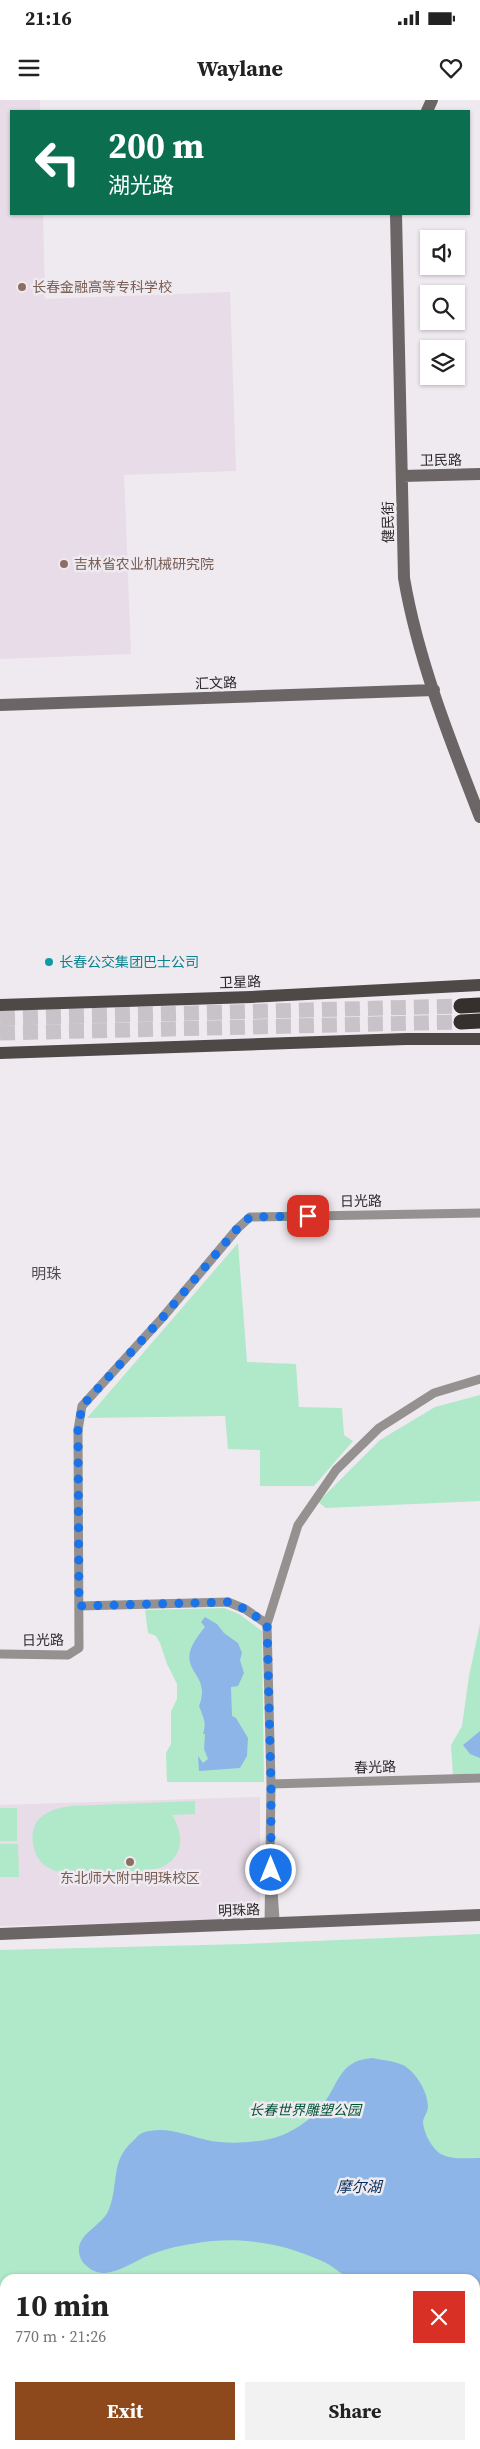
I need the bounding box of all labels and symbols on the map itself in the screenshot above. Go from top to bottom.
place label: 长春金融高等专科学校 [32,277,172,297]
marker: 长春金融高等专科学校 [16,281,28,293]
street label: 卫民路 [420,450,462,470]
street label: 健民街 [378,501,398,543]
place label: 吉林省农业机械研究院 [74,554,214,574]
marker: 吉林省农业机械研究院 [58,558,70,570]
street label: 汇文路 [195,672,237,694]
place label: 长春公交集团巴士公司 [59,952,199,972]
marker: 长春公交集团巴士公司 [43,956,55,968]
street label: 卫星路 [219,971,261,993]
street label: 日光路 [340,1191,382,1211]
pin [287,1195,329,1237]
district label: 明珠 [31,1263,62,1284]
street label: 日光路 [22,1630,64,1650]
street label: 春光路 [354,1756,396,1778]
position arrow [244,1843,296,1895]
marker: 东北师大附中明珠校区 [124,1856,136,1868]
place label: 东北师大附中明珠校区 [60,1868,200,1888]
street label: 明珠路 [218,1899,260,1921]
park label: 长春世界雕塑公园 [249,2100,363,2120]
water label: 摩尔湖 [336,2176,383,2197]

